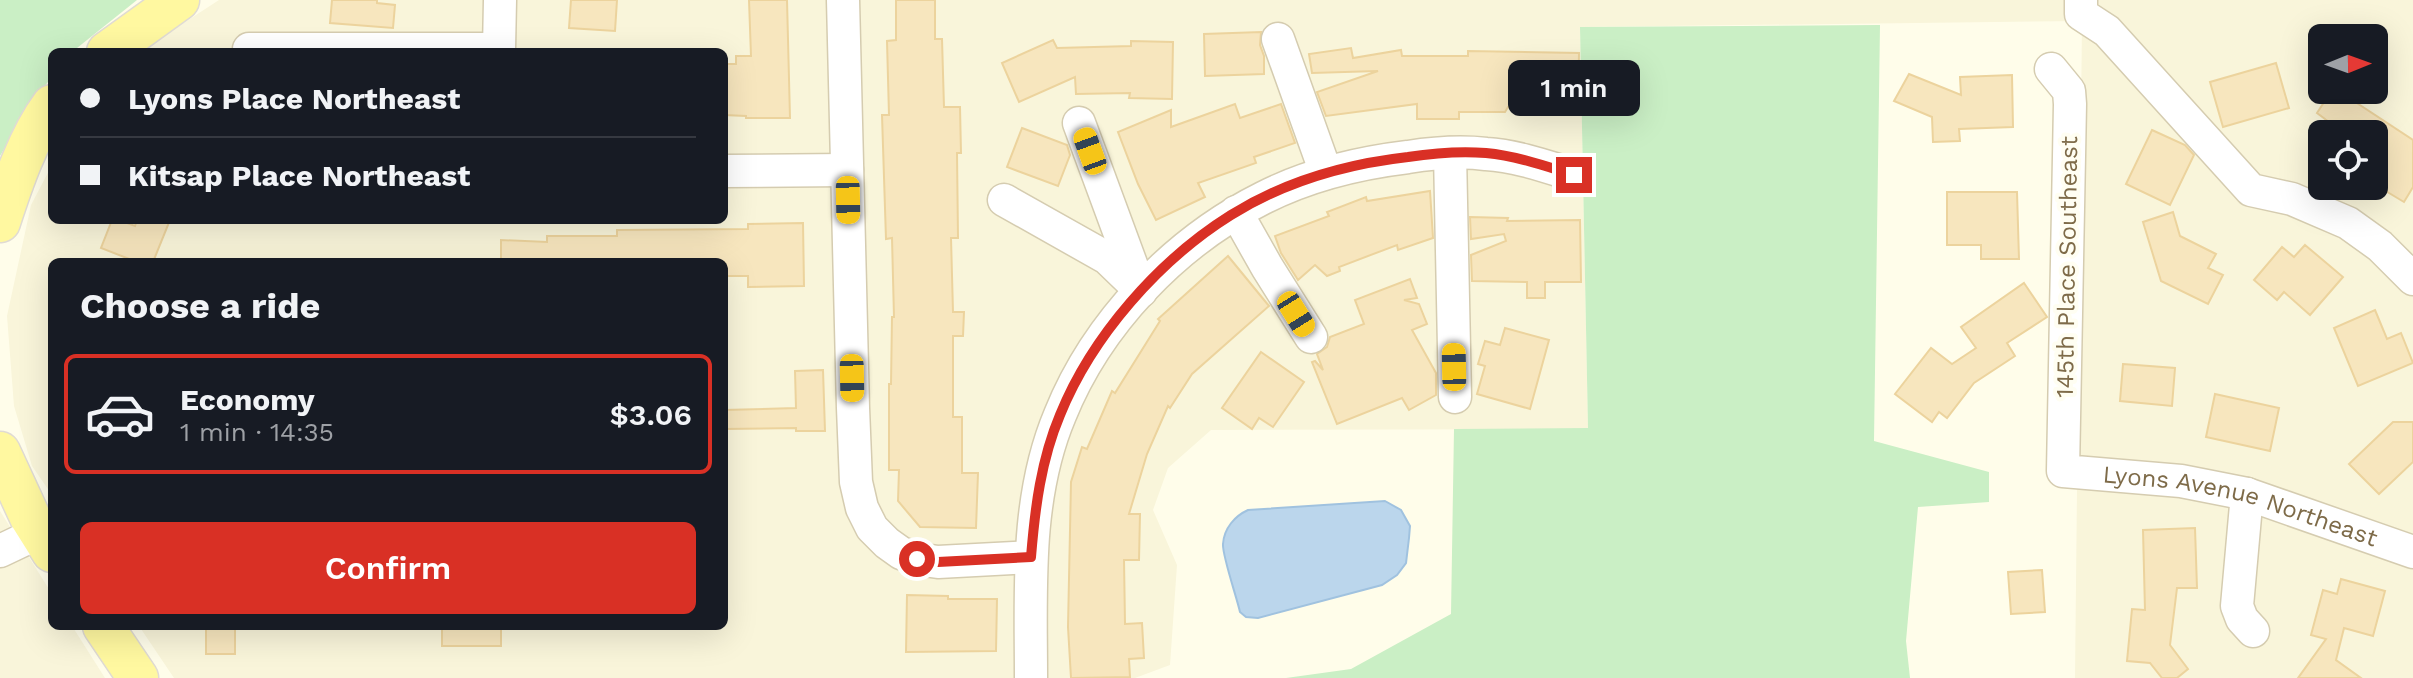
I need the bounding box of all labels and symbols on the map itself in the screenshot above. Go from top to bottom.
north arrow [2308,24,2388,104]
callout: 1 min [1508,59,1640,115]
car [1071,124,1109,178]
street label: 145th Place Southeast [2051,136,2083,398]
route end [1556,157,1592,193]
car [836,176,860,224]
car [1273,287,1319,341]
car [1442,343,1466,391]
car [840,354,864,402]
street label: Lyons Avenue Northeast [2102,460,2381,552]
route start [899,541,935,577]

